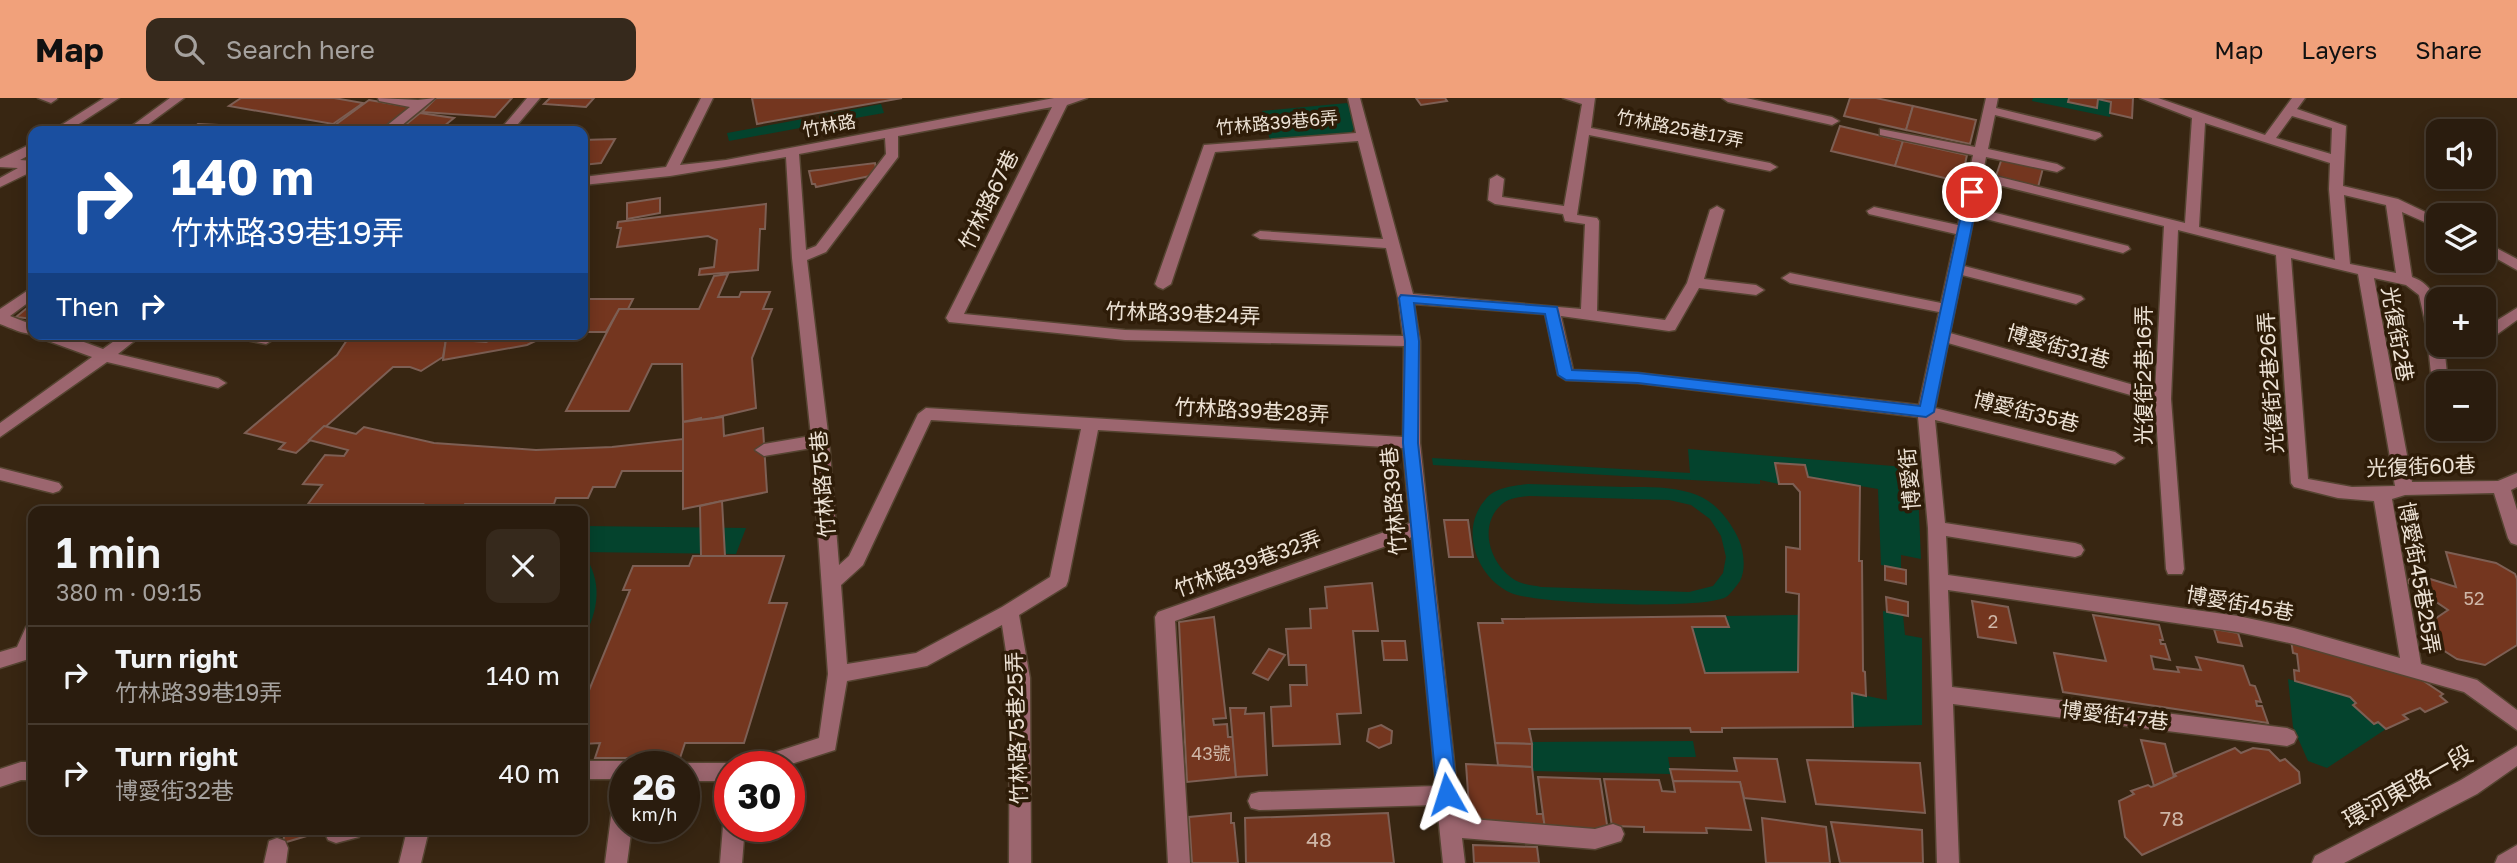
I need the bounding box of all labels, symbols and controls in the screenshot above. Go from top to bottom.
search box [146,18,636,81]
text: Map [35,30,104,69]
icon: search [170,30,208,68]
text: Search here [226,34,375,65]
text: Map [2214,35,2263,64]
text: Layers [2301,35,2377,64]
text: Share [2415,35,2482,64]
street label: 竹林路25巷17弄 [1615,105,1746,151]
street label: 竹林路39巷6弄 [1215,106,1339,138]
street label: 竹林路 [800,109,857,141]
map controls [2426,119,2496,441]
button: sound [2426,119,2496,189]
street label: 竹林路67巷 [953,145,1023,254]
text: 140 m [171,147,314,206]
icon: right [56,154,147,245]
pin [1942,162,2002,222]
icon: arrive [1953,173,1991,211]
button: layers [2426,203,2496,273]
text: 竹林路39巷19弄 [171,213,404,251]
street label: 光復街2巷 [2377,284,2419,383]
icon: right [133,287,171,325]
button: + [2426,287,2496,357]
text: Then [56,291,119,322]
street label: 竹林路39巷24弄 [1105,297,1261,329]
street label: 光復街2巷16弄 [2130,305,2156,445]
street label: 光復街2巷26弄 [2252,311,2288,455]
street label: 博愛街31巷 [2004,319,2113,373]
button: − [2426,371,2496,441]
street label: 博愛街35巷 [1970,385,2082,437]
street label: 竹林路39巷28弄 [1174,393,1330,427]
street label: 竹林路75巷 [804,430,840,539]
street label: 竹林路39巷 [1375,446,1411,557]
street label: 博愛街 [1893,447,1925,512]
street label: 光復街60巷 [2366,451,2476,481]
street label: 博愛街45巷25弄 [2394,500,2446,656]
street label: 竹林路39巷32弄 [1171,524,1325,602]
text: 1 min [56,527,161,577]
button: close [486,529,560,603]
text: 380 m · 09:15 [56,578,202,606]
street label: 博愛街45巷 [2184,581,2296,625]
house number: 52 [2464,587,2484,609]
house number: 2 [1988,610,1998,632]
text: Turn right [115,643,238,674]
street label: 竹林路75巷25弄 [1000,651,1032,805]
icon: right [56,656,94,694]
text: 140 m [486,660,560,691]
text: 竹林路39巷19弄 [115,678,282,706]
street label: 博愛街47巷 [2060,696,2170,734]
street label: 環河東路一段 [2337,738,2477,833]
text: Turn right [115,741,238,772]
house number: 43號 [1191,742,1231,764]
speed limit sign: 30 [714,751,805,842]
icon: right [56,754,94,792]
position arrow [1410,757,1484,831]
text: 40 m [499,758,560,789]
text: 26 [633,766,676,808]
text: 博愛街32巷 [115,776,234,804]
text: km/h [632,803,677,825]
house number: 78 [2160,805,2184,831]
house number: 48 [1306,826,1332,852]

